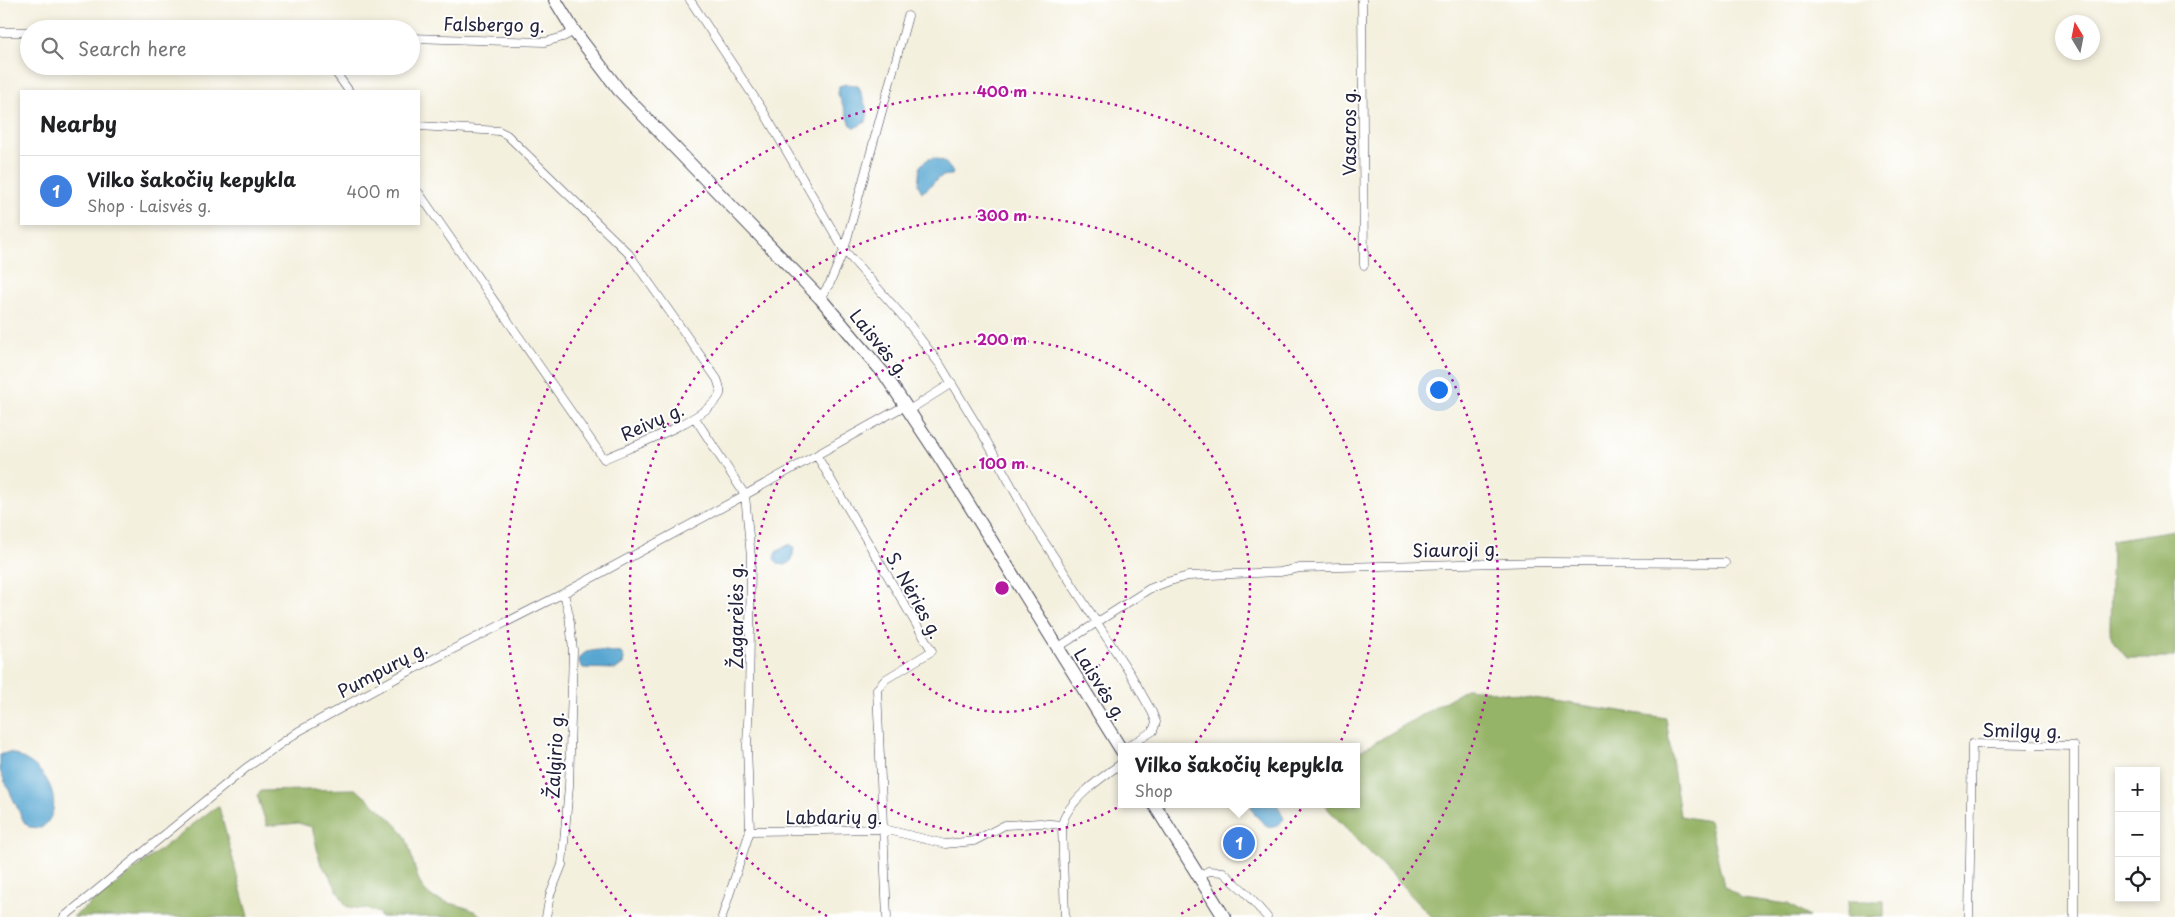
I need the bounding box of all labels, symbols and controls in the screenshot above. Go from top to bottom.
street label: Falsbergo g. [443,10,545,38]
north arrow [2055,15,2100,60]
search box [20,20,420,75]
icon: search [38,34,66,62]
text: Search here [78,34,187,62]
text: 400 m [977,79,1027,102]
street label: Vasaros g. [1335,88,1362,176]
text: Nearby [40,107,117,139]
text: Vilko šakočių kepykla [87,165,296,193]
text: 1 [52,179,60,203]
text: 400 m [347,179,400,203]
text: Shop · Laisvės g. [87,193,211,217]
text: 300 m [977,203,1027,226]
street label: Laisvės g. [844,303,916,383]
text: 200 m [977,327,1027,350]
your location [1426,377,1452,403]
street label: Reivų g. [616,395,688,447]
text: 100 m [979,451,1025,474]
street label: Siauroji g. [1412,535,1500,563]
street label: S. Nėries g. [880,547,950,643]
street label: Žagarėlės g. [722,563,749,669]
centre of rings [993,579,1011,597]
street label: Pumpurų g. [332,634,432,704]
street label: Laisvės g. [1068,642,1134,726]
street label: Žalgirio g. [538,711,570,799]
street label: Smilgų g. [1982,716,2062,744]
popup [1118,743,1360,808]
text: Vilko šakočių kepykla [1134,750,1344,778]
map controls [2115,767,2160,902]
button: + [2115,767,2160,812]
text: Shop [1134,778,1173,802]
street label: Labdarių g. [786,803,882,830]
button: − [2115,812,2160,857]
pin: 1 [1223,824,1255,862]
button: locate [2115,857,2160,902]

